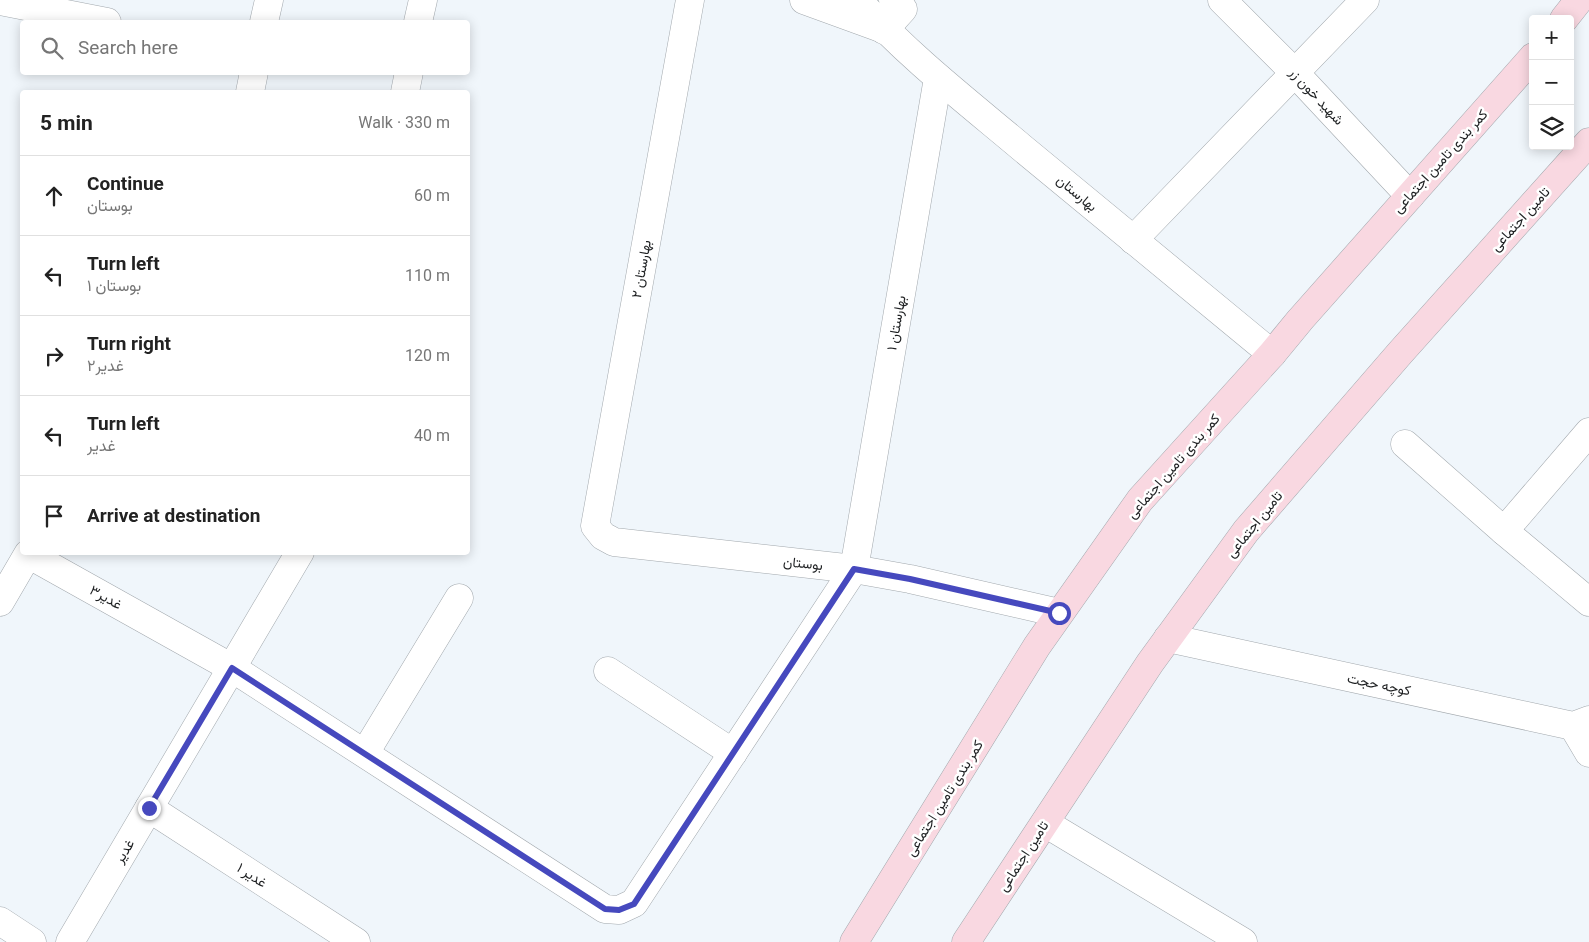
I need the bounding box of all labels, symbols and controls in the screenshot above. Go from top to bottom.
map controls [1529,15,1574,150]
button: + [1529,15,1574,60]
search box [20,20,470,75]
icon: search [38,34,66,62]
text: Search here [78,36,178,59]
button: − [1529,60,1574,105]
street label: شهید خون زر [1285,64,1347,128]
button: layers [1529,105,1574,150]
street label: کمر بندی تامین اجتماعی [1389,106,1491,217]
text: 5 min [40,111,93,135]
text: Walk · 330 m [358,113,450,132]
street label: بهارستان [1053,171,1101,215]
text: Continue [87,172,164,195]
icon: ahead [40,182,68,210]
street label: تامین اجتماعی [1487,183,1554,255]
text: 60 m [414,186,450,205]
text: بوستان [87,196,133,215]
street label: بهارستان ٢ [628,239,655,300]
text: Turn left [87,252,160,275]
icon: left [40,262,68,290]
text: 110 m [405,266,450,285]
text: بوستان ١ [87,276,141,295]
street label: بهارستان ١ [883,294,910,352]
text: Turn right [87,332,171,355]
icon: right [40,342,68,370]
text: 120 m [405,346,450,365]
text: غدیر٢ [87,356,124,375]
street label: کمر بندی تامین اجتماعی [1123,410,1224,522]
text: Turn left [87,412,160,435]
icon: left [40,422,68,450]
text: 40 m [414,426,450,445]
text: غدیر [87,436,116,455]
street label: تامین اجتماعی [1222,487,1287,561]
icon: arrive [40,502,68,530]
text: Arrive at destination [87,504,260,527]
street label: بوستان [782,553,824,574]
street label: غدیر٣ [87,582,125,613]
route start [1048,602,1071,625]
street label: کوچه حجت [1345,669,1412,700]
street label: کمر بندی تامین اجتماعی [902,737,987,859]
route end [138,797,161,820]
street label: تامین اجتماعی [994,818,1053,895]
street label: غدیر [110,836,138,867]
street label: غدیر ١ [233,859,270,891]

